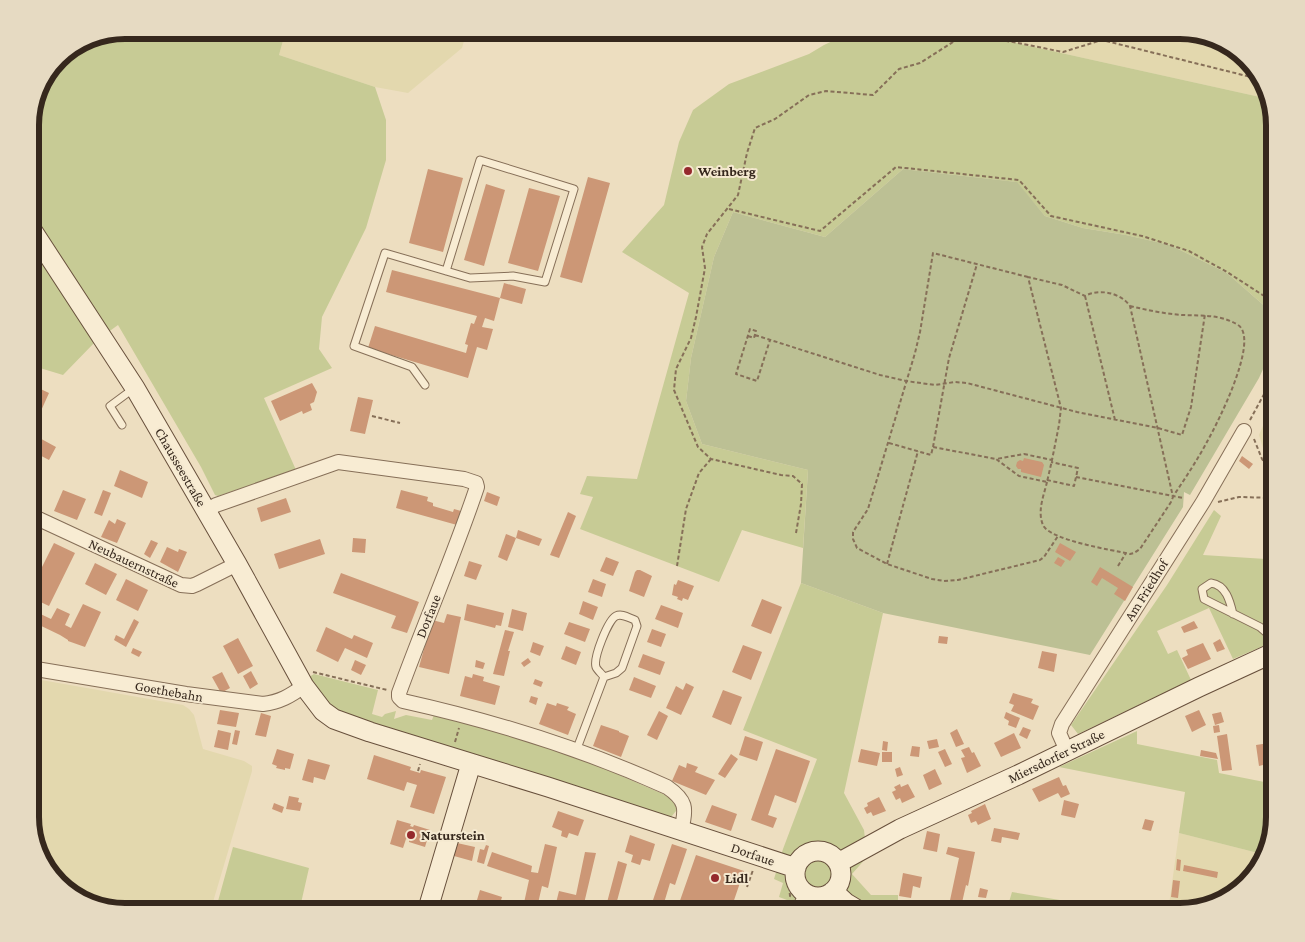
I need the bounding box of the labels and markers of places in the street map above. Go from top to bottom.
place label: Weinberg [697,163,756,179]
marker: Weinberg [682,165,694,177]
place label: Naturstein [421,827,485,843]
marker: Naturstein [405,829,417,841]
place label: Lidl [725,870,748,886]
marker: Lidl [709,872,721,884]

